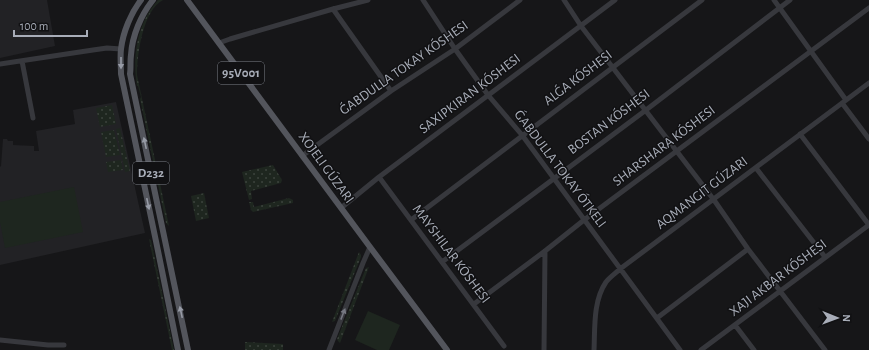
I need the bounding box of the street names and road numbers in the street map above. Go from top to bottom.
street label: ǴABDULLA TOKAY KÓSHESI [335,16,471,118]
street label: ALǴA KÓSHESI [539,45,615,108]
street label: SAXIPKIRAN KÓSHESI [415,49,523,136]
road number: 95V001 [218,62,264,84]
street label: BOSTAN KÓSHESI [564,84,653,157]
street label: SHARSHARA KÓSHESI [608,101,718,189]
street label: ǴABDULLA TOKAY ÓTKELI [511,106,611,230]
street label: XOJELI GÚZARI [296,128,359,206]
street label: AQMANGIT GÚZARI [652,152,750,232]
road number: D232 [133,162,169,184]
street label: MAYSHILAR KÓSHESI [409,200,495,306]
street label: XAJI AKBAR KÓSHESI [725,235,829,319]

